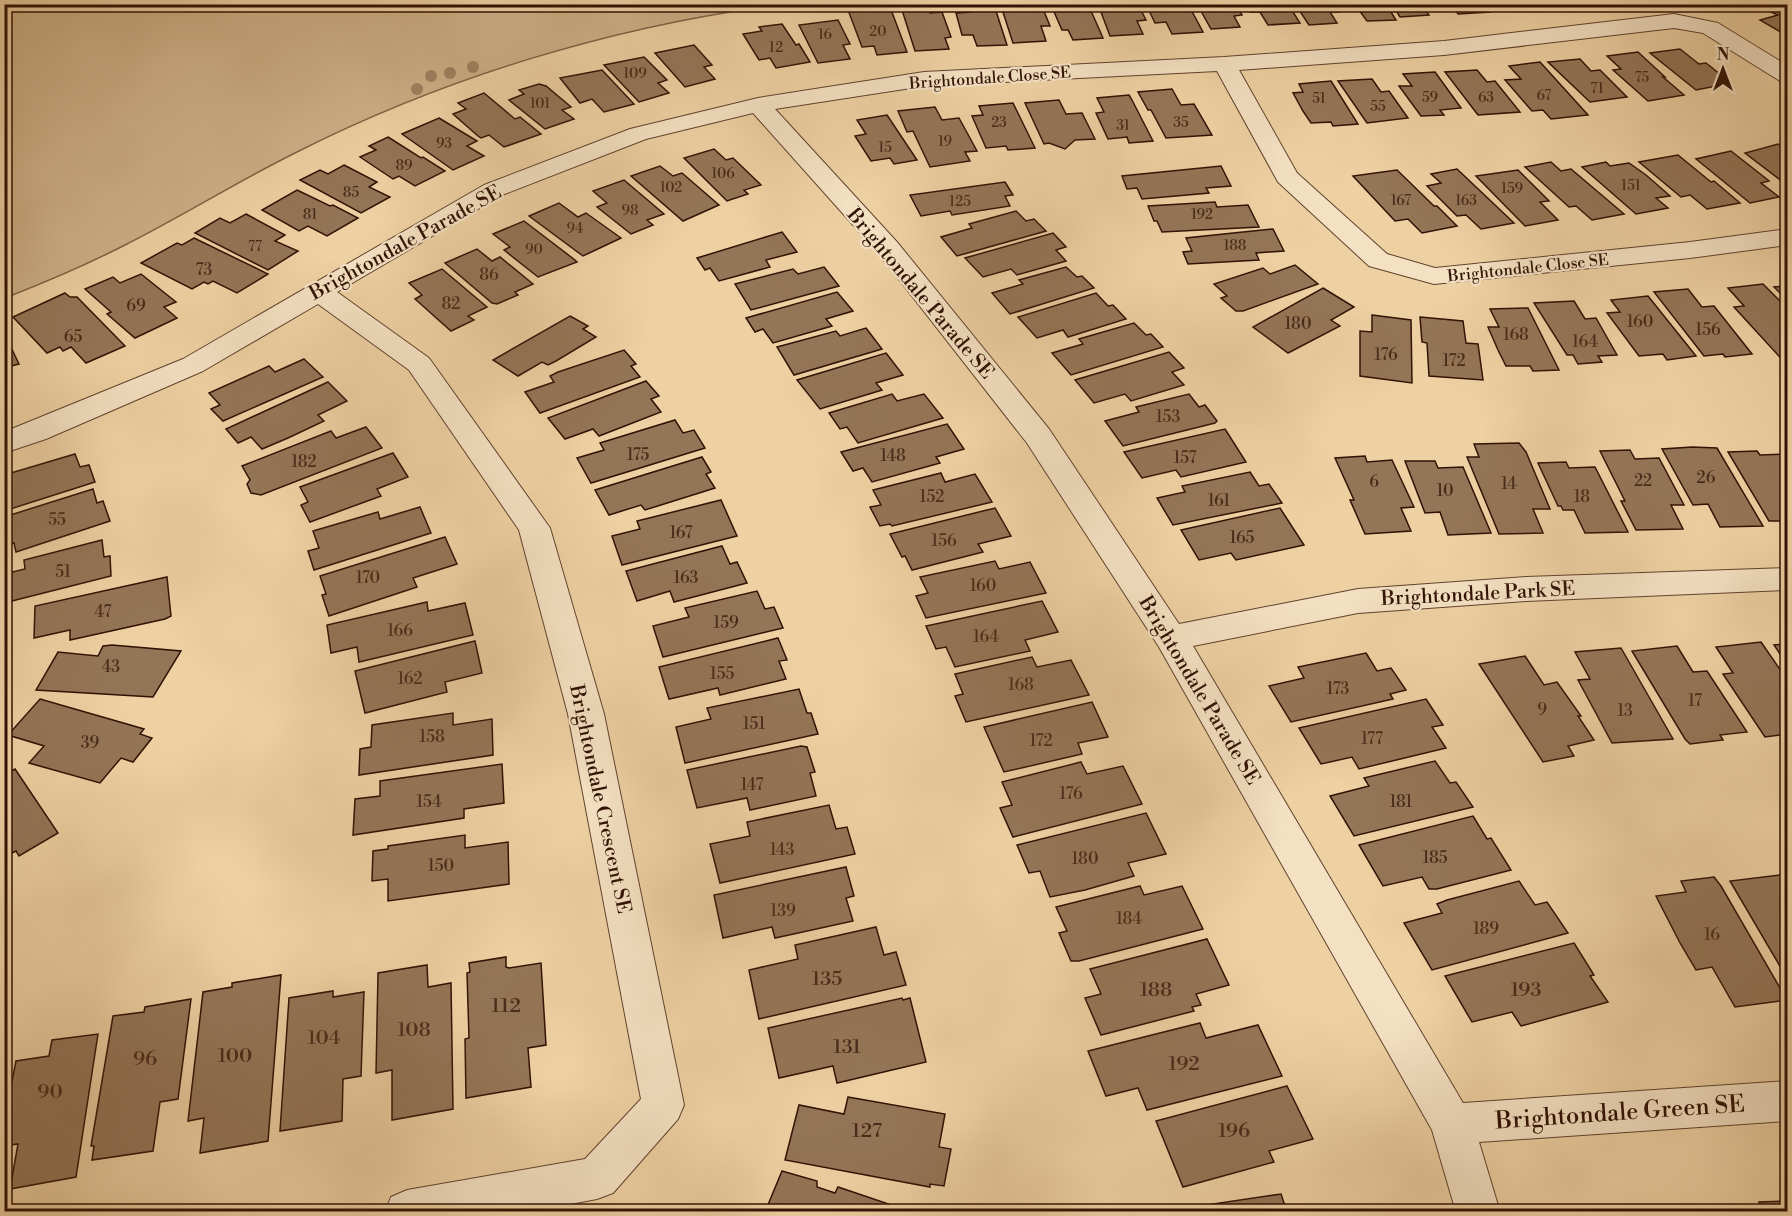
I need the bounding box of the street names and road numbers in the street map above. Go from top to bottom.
street label: Brightondale Close SE [907,62,1072,94]
street label: Brightondale Parade SE [304,180,506,307]
street label: Brightondale Parade SE [840,202,999,385]
street label: Brightondale Close SE [1445,250,1610,287]
street label: Brightondale Park SE [1379,577,1576,612]
street label: Brightondale Parade SE [1132,591,1265,790]
street label: Brightondale Crescent SE [563,682,636,916]
street label: Brightondale Green SE [1493,1089,1746,1137]

